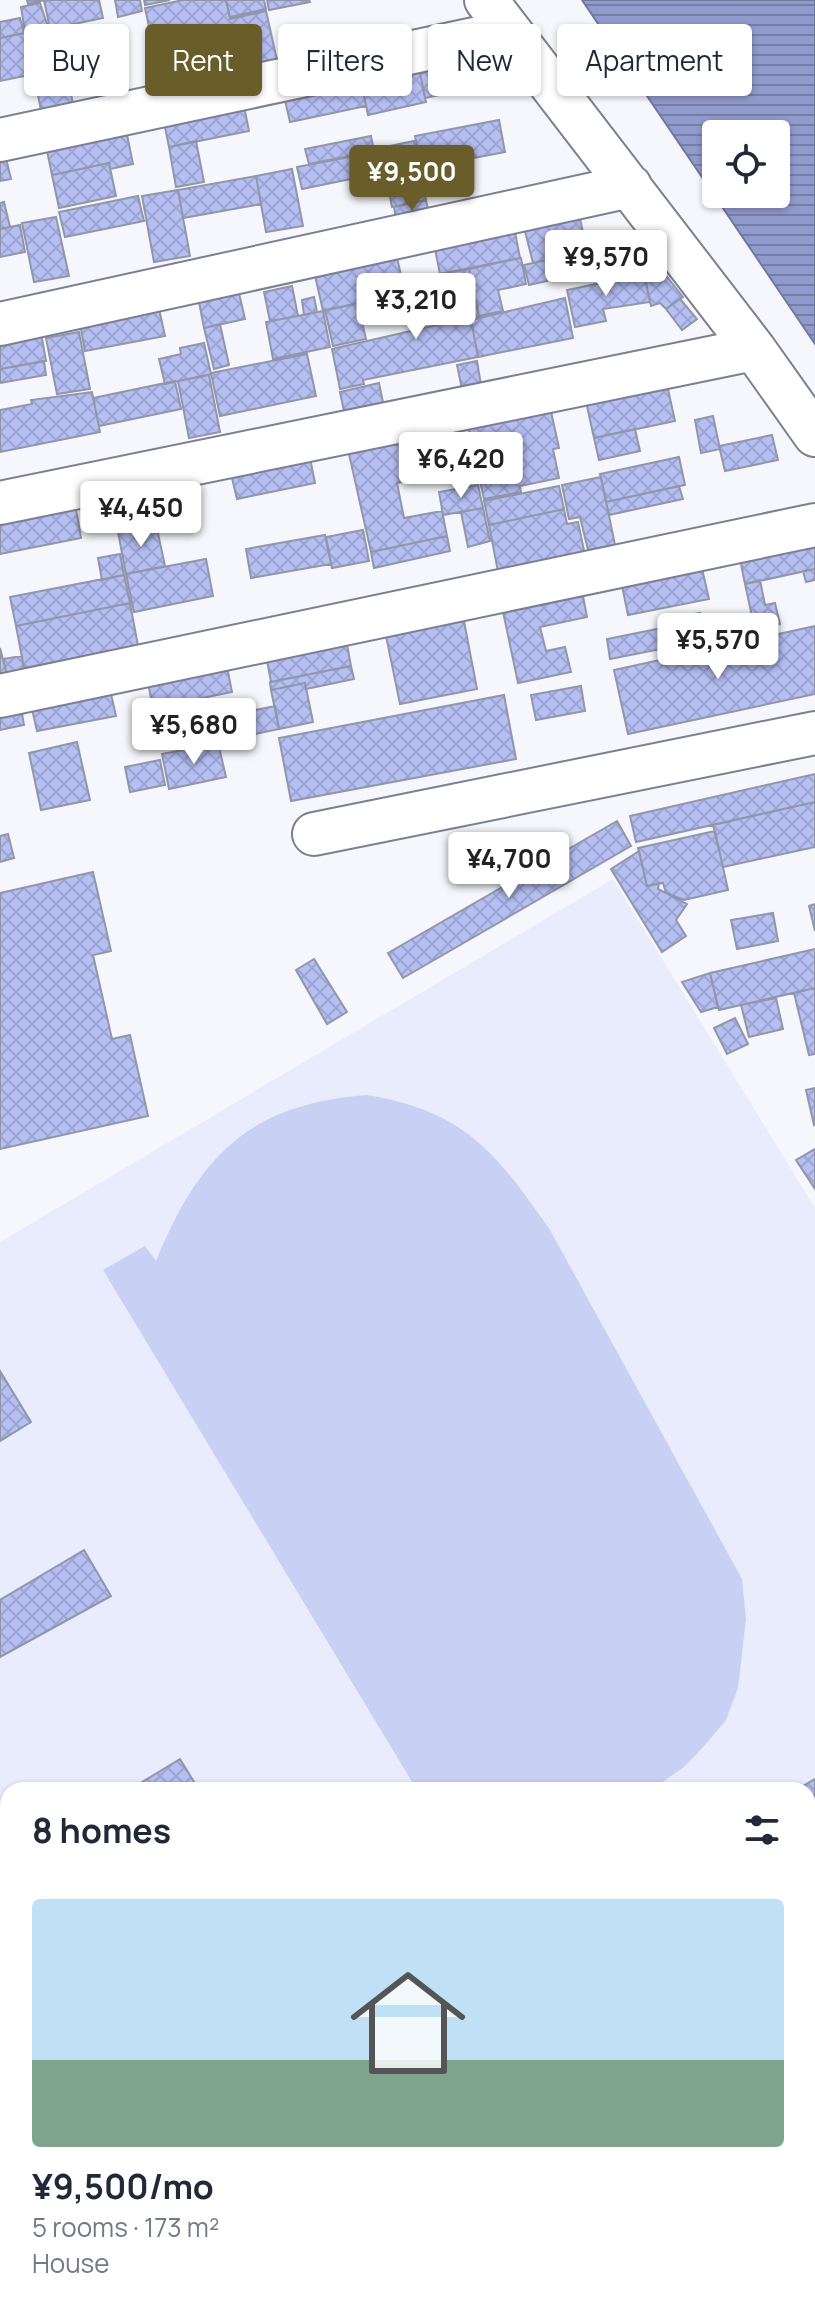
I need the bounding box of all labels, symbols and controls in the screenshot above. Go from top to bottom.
chip: Buy [24,24,129,96]
chip: Rent [145,24,262,96]
chip: Filters [278,24,412,96]
chip: New [428,24,541,96]
chip: Apartment [557,24,752,96]
map controls [702,120,790,208]
button: locate [702,120,790,208]
pin: ¥9,500 [347,145,477,213]
text: ¥9,500 [367,153,457,189]
pin: ¥9,570 [541,230,671,298]
text: ¥9,570 [563,238,649,274]
pin: ¥3,210 [351,273,481,341]
text: ¥3,210 [375,281,457,317]
pin: ¥6,420 [396,432,526,500]
text: ¥6,420 [417,440,505,476]
pin: ¥4,450 [76,481,206,549]
text: ¥4,450 [98,489,184,525]
pin: ¥5,570 [653,613,783,681]
text: ¥5,570 [675,621,761,657]
pin: ¥5,680 [129,698,259,766]
text: ¥5,680 [150,706,238,742]
pin: ¥4,700 [444,832,574,900]
text: ¥4,700 [466,840,552,876]
text: 8 homes [32,1807,171,1853]
icon: filters [740,1808,784,1852]
icon: home [336,1951,480,2095]
text: ¥9,500/mo [32,2163,214,2209]
text: 5 rooms · 173 m² [32,2209,219,2245]
text: House [32,2245,109,2281]

